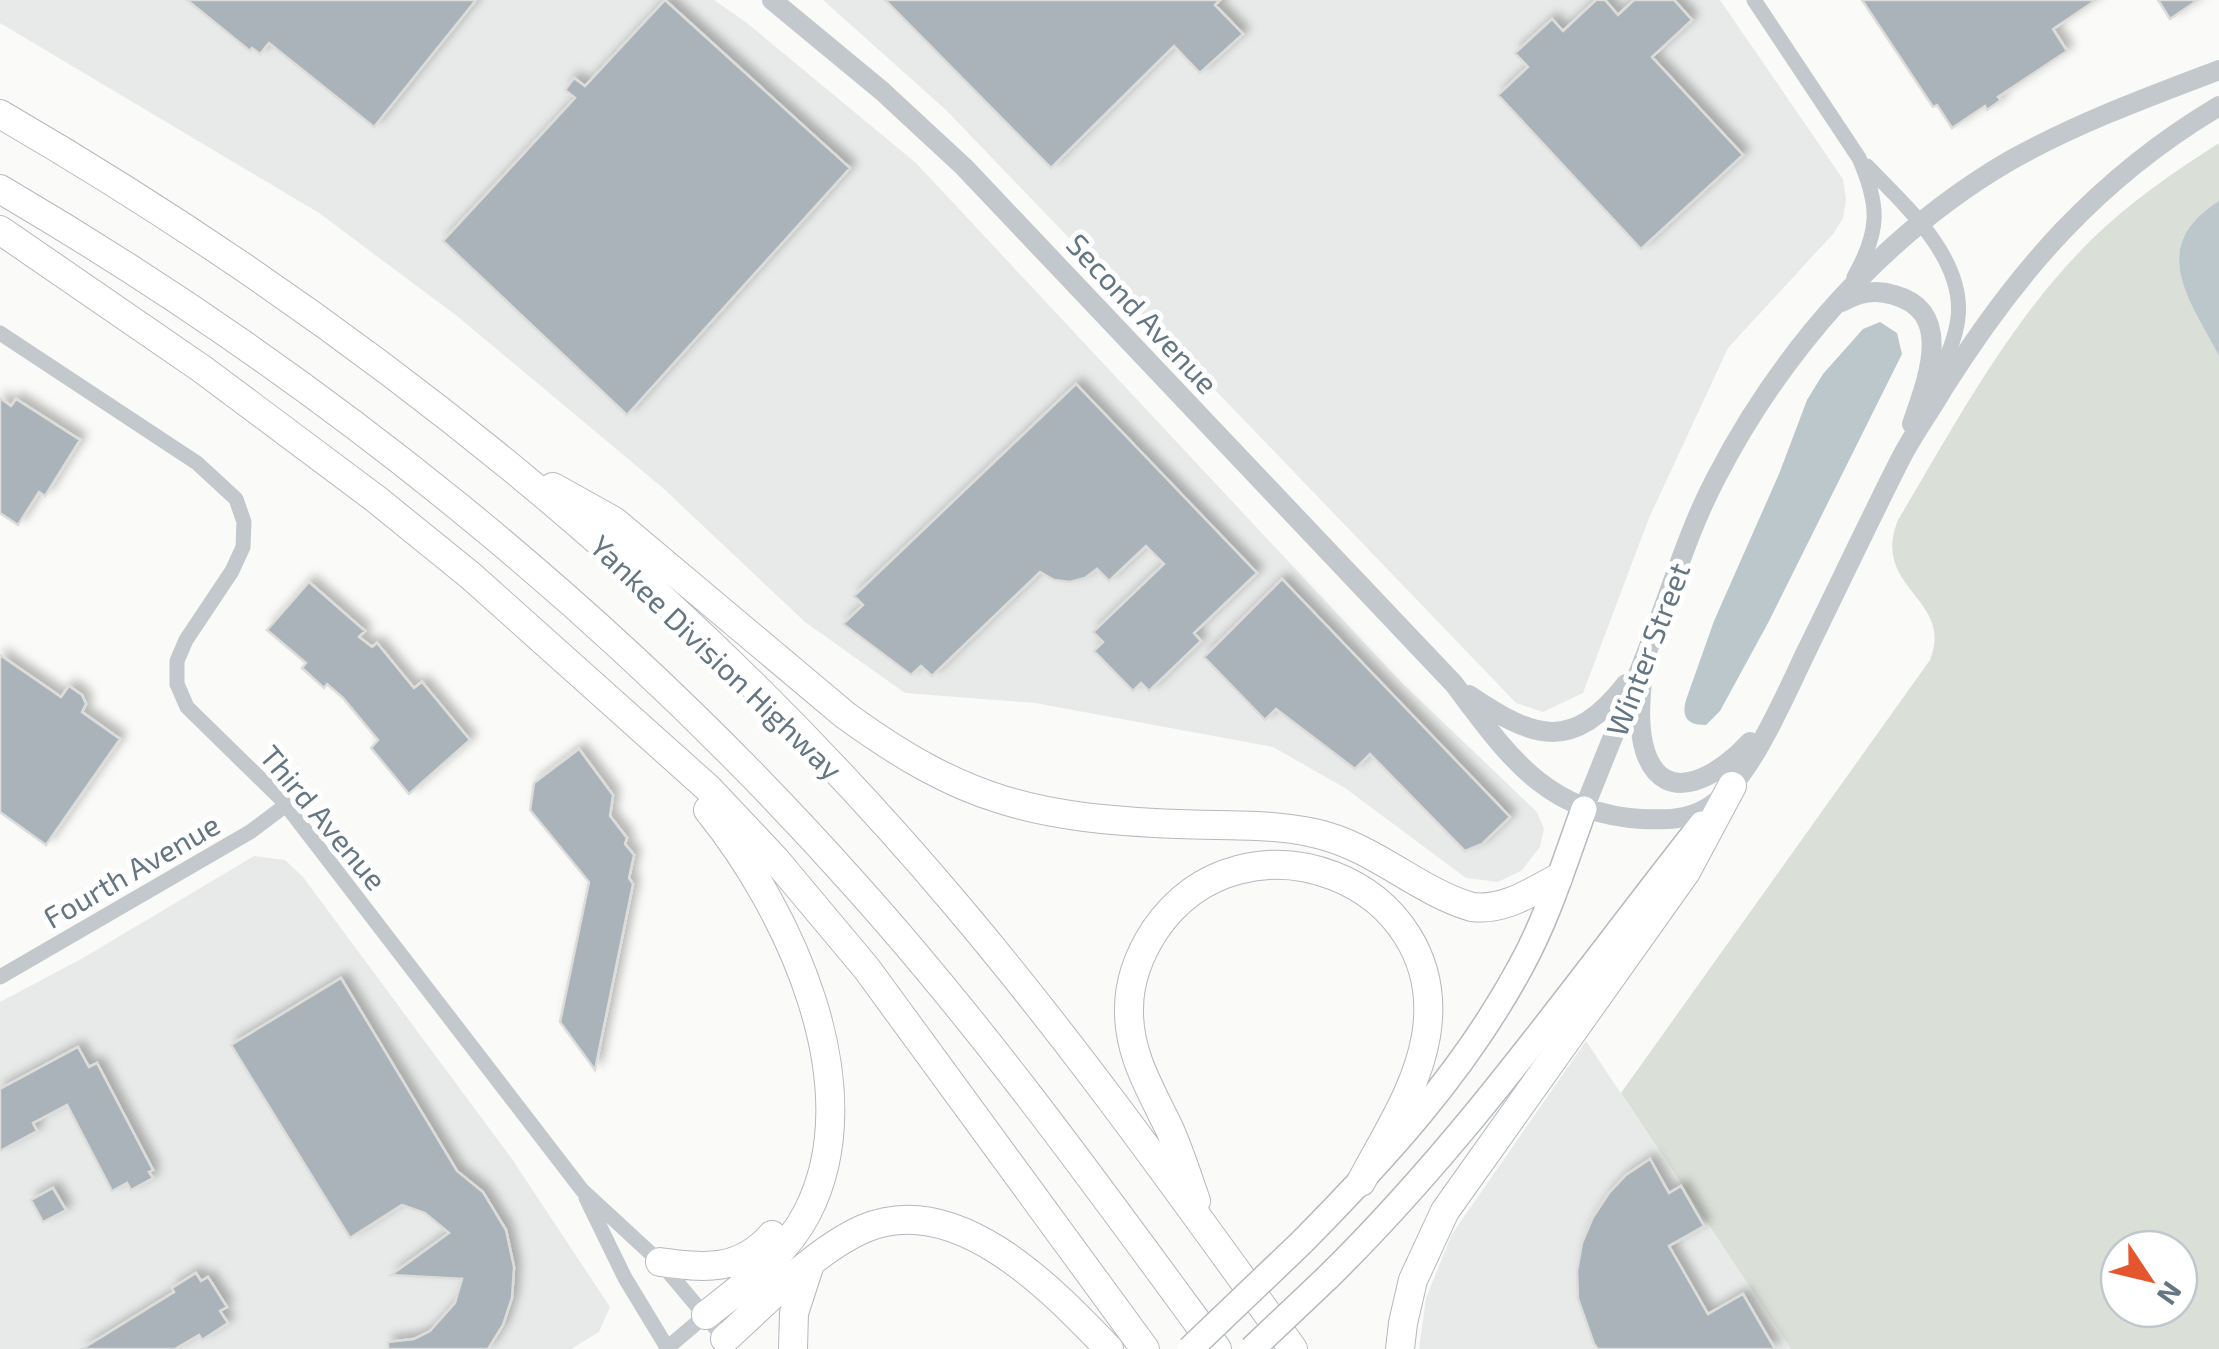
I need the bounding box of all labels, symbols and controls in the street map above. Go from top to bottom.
street label: Second Avenue [1060,226,1226,400]
street label: Yankee Division Highway [584,527,851,787]
street label: Winter Street [1598,557,1696,741]
street label: Third Avenue [253,737,395,897]
street label: Fourth Avenue [37,805,225,935]
north arrow [2099,1229,2199,1329]
text: N [2151,1276,2190,1312]

